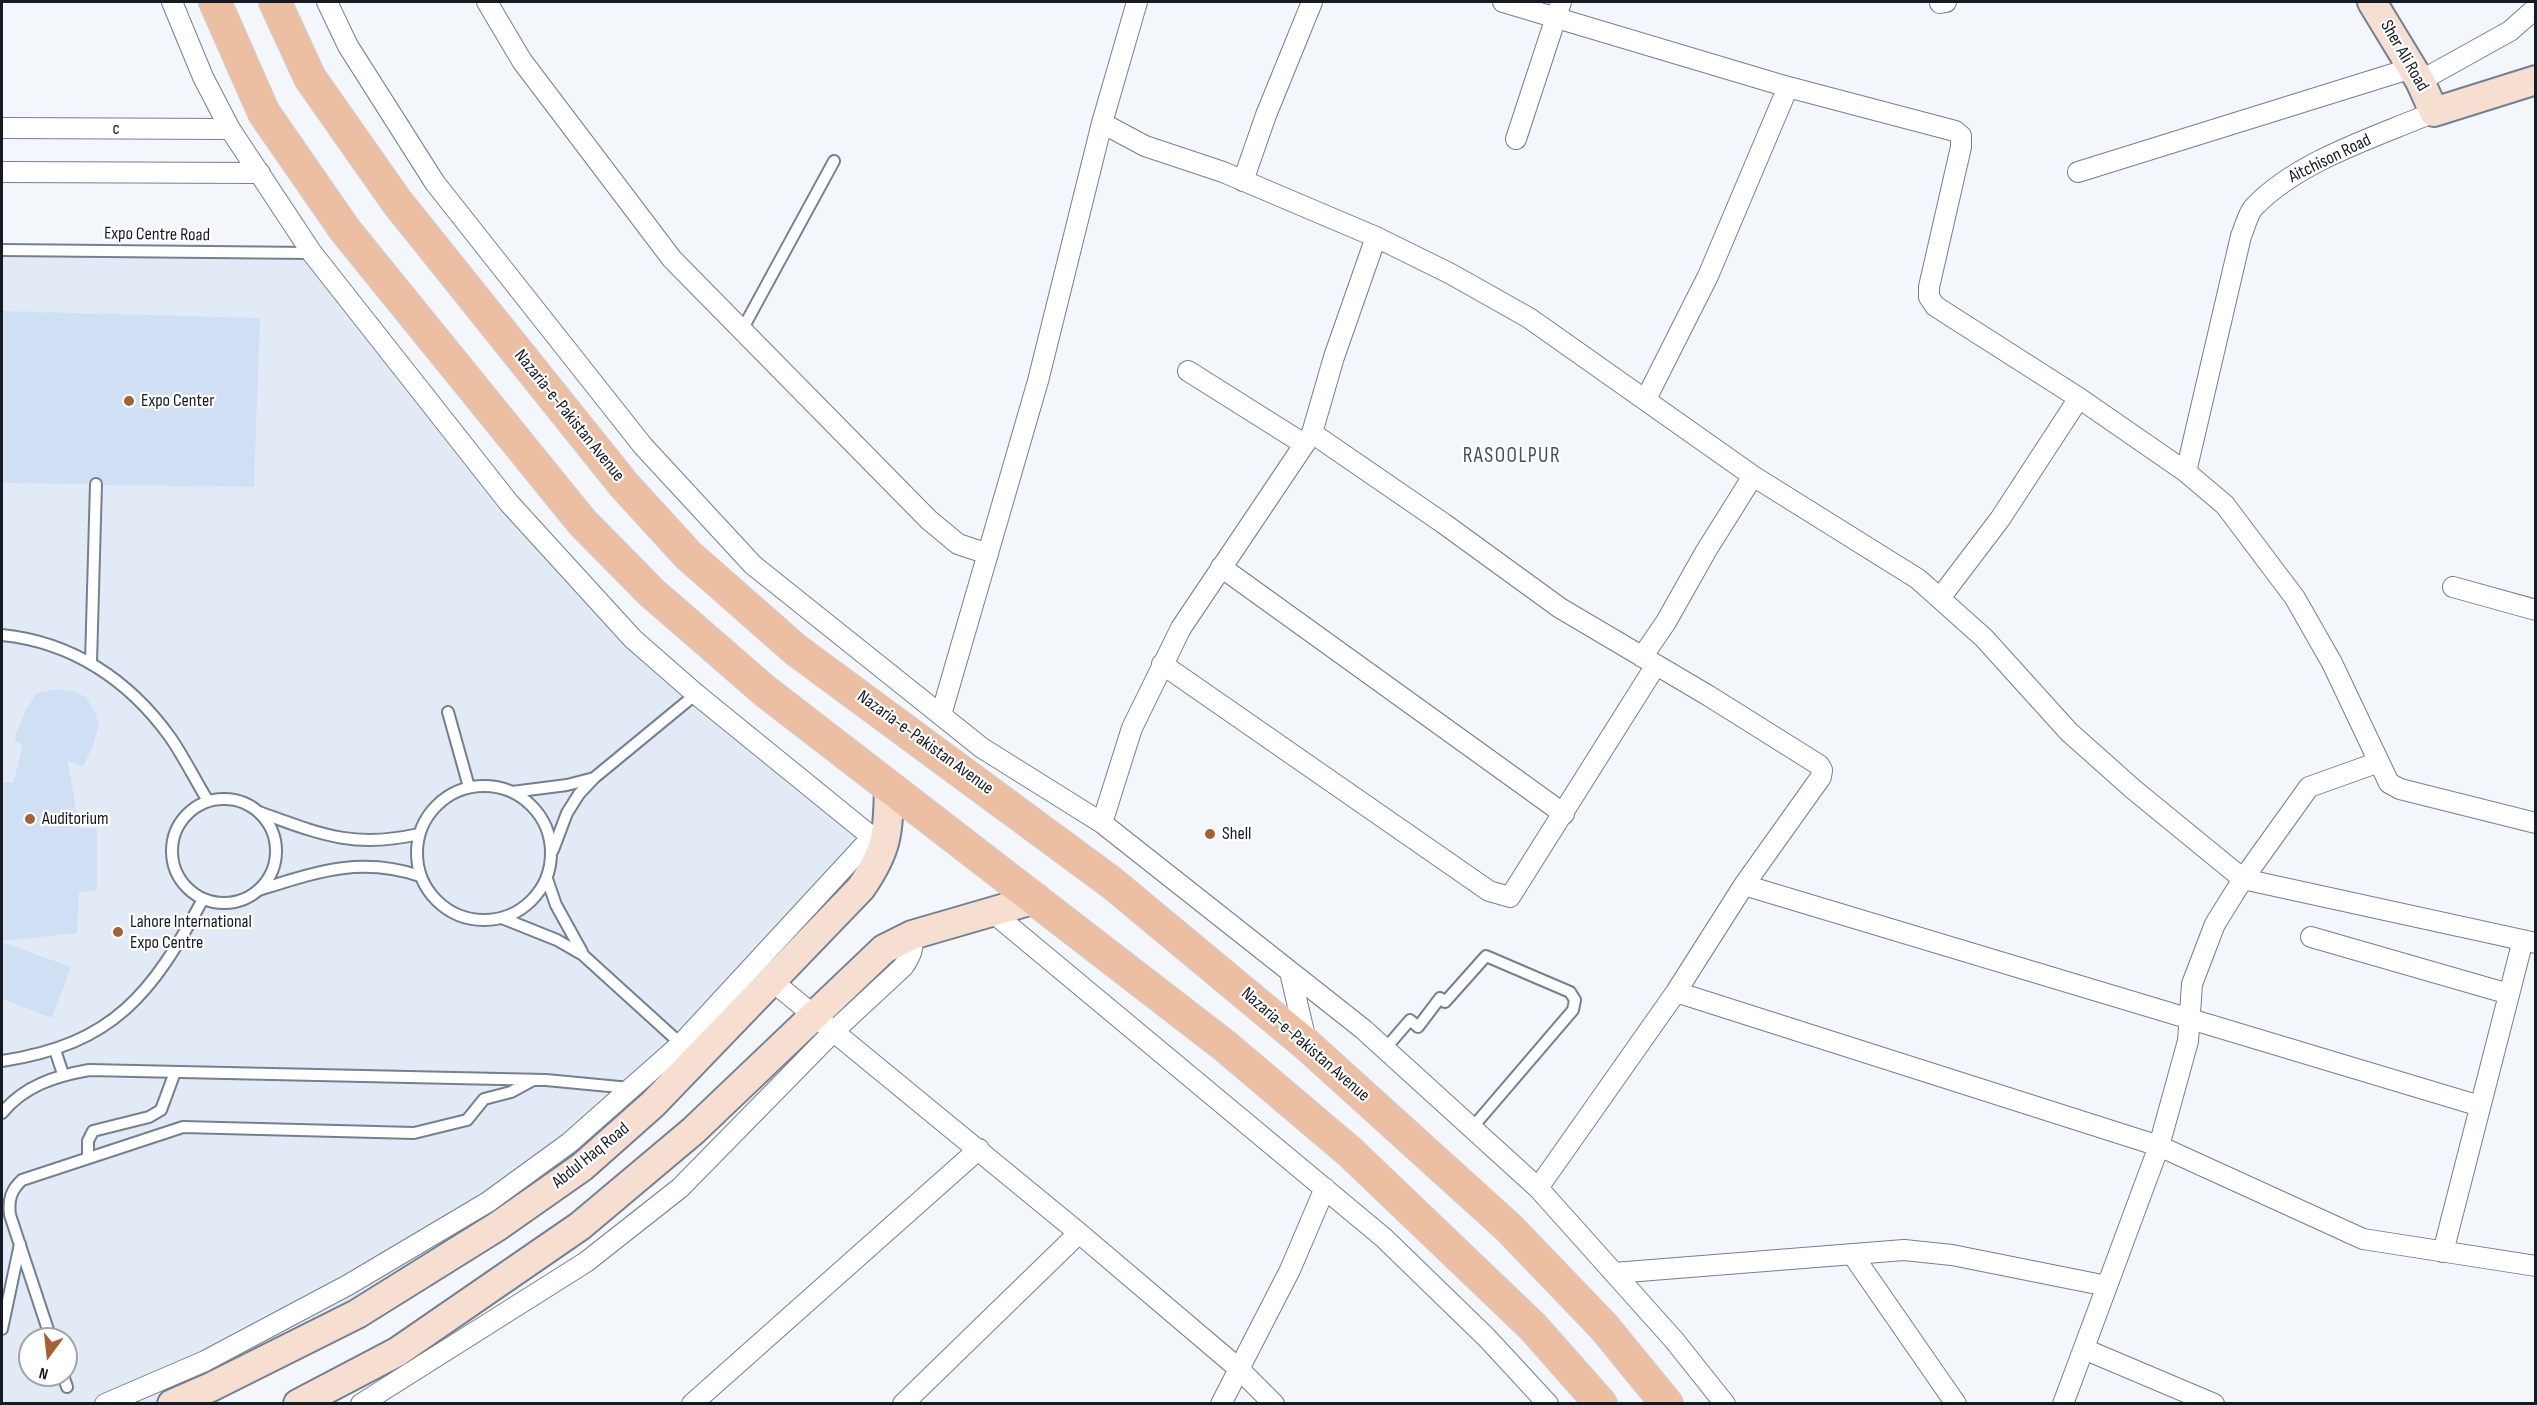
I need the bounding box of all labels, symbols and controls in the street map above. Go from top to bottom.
street label: Sher Ali Road [2375,17,2433,95]
street label: c [112,118,120,140]
street label: Aitchison Road [2285,130,2375,188]
street label: Expo Centre Road [104,223,210,247]
street label: Nazaria-e-Pakistan Avenue [509,346,629,486]
place label: Expo Center [141,390,214,412]
marker: Expo Center [122,394,136,408]
district label: RASOOLPUR [1463,444,1561,470]
street label: Nazaria-e-Pakistan Avenue [853,686,997,800]
place label: Auditorium [42,808,108,830]
marker: Auditorium [23,812,37,826]
place label: Shell [1222,823,1251,845]
marker: Shell [1203,827,1217,841]
place label: Lahore International Expo Centre [130,911,252,954]
marker: Lahore International Expo Centre [111,925,125,939]
street label: Nazaria-e-Pakistan Avenue [1236,983,1374,1107]
street label: Abdul Haq Road [548,1118,634,1194]
north arrow [18,1327,78,1387]
text: N [37,1363,50,1383]

